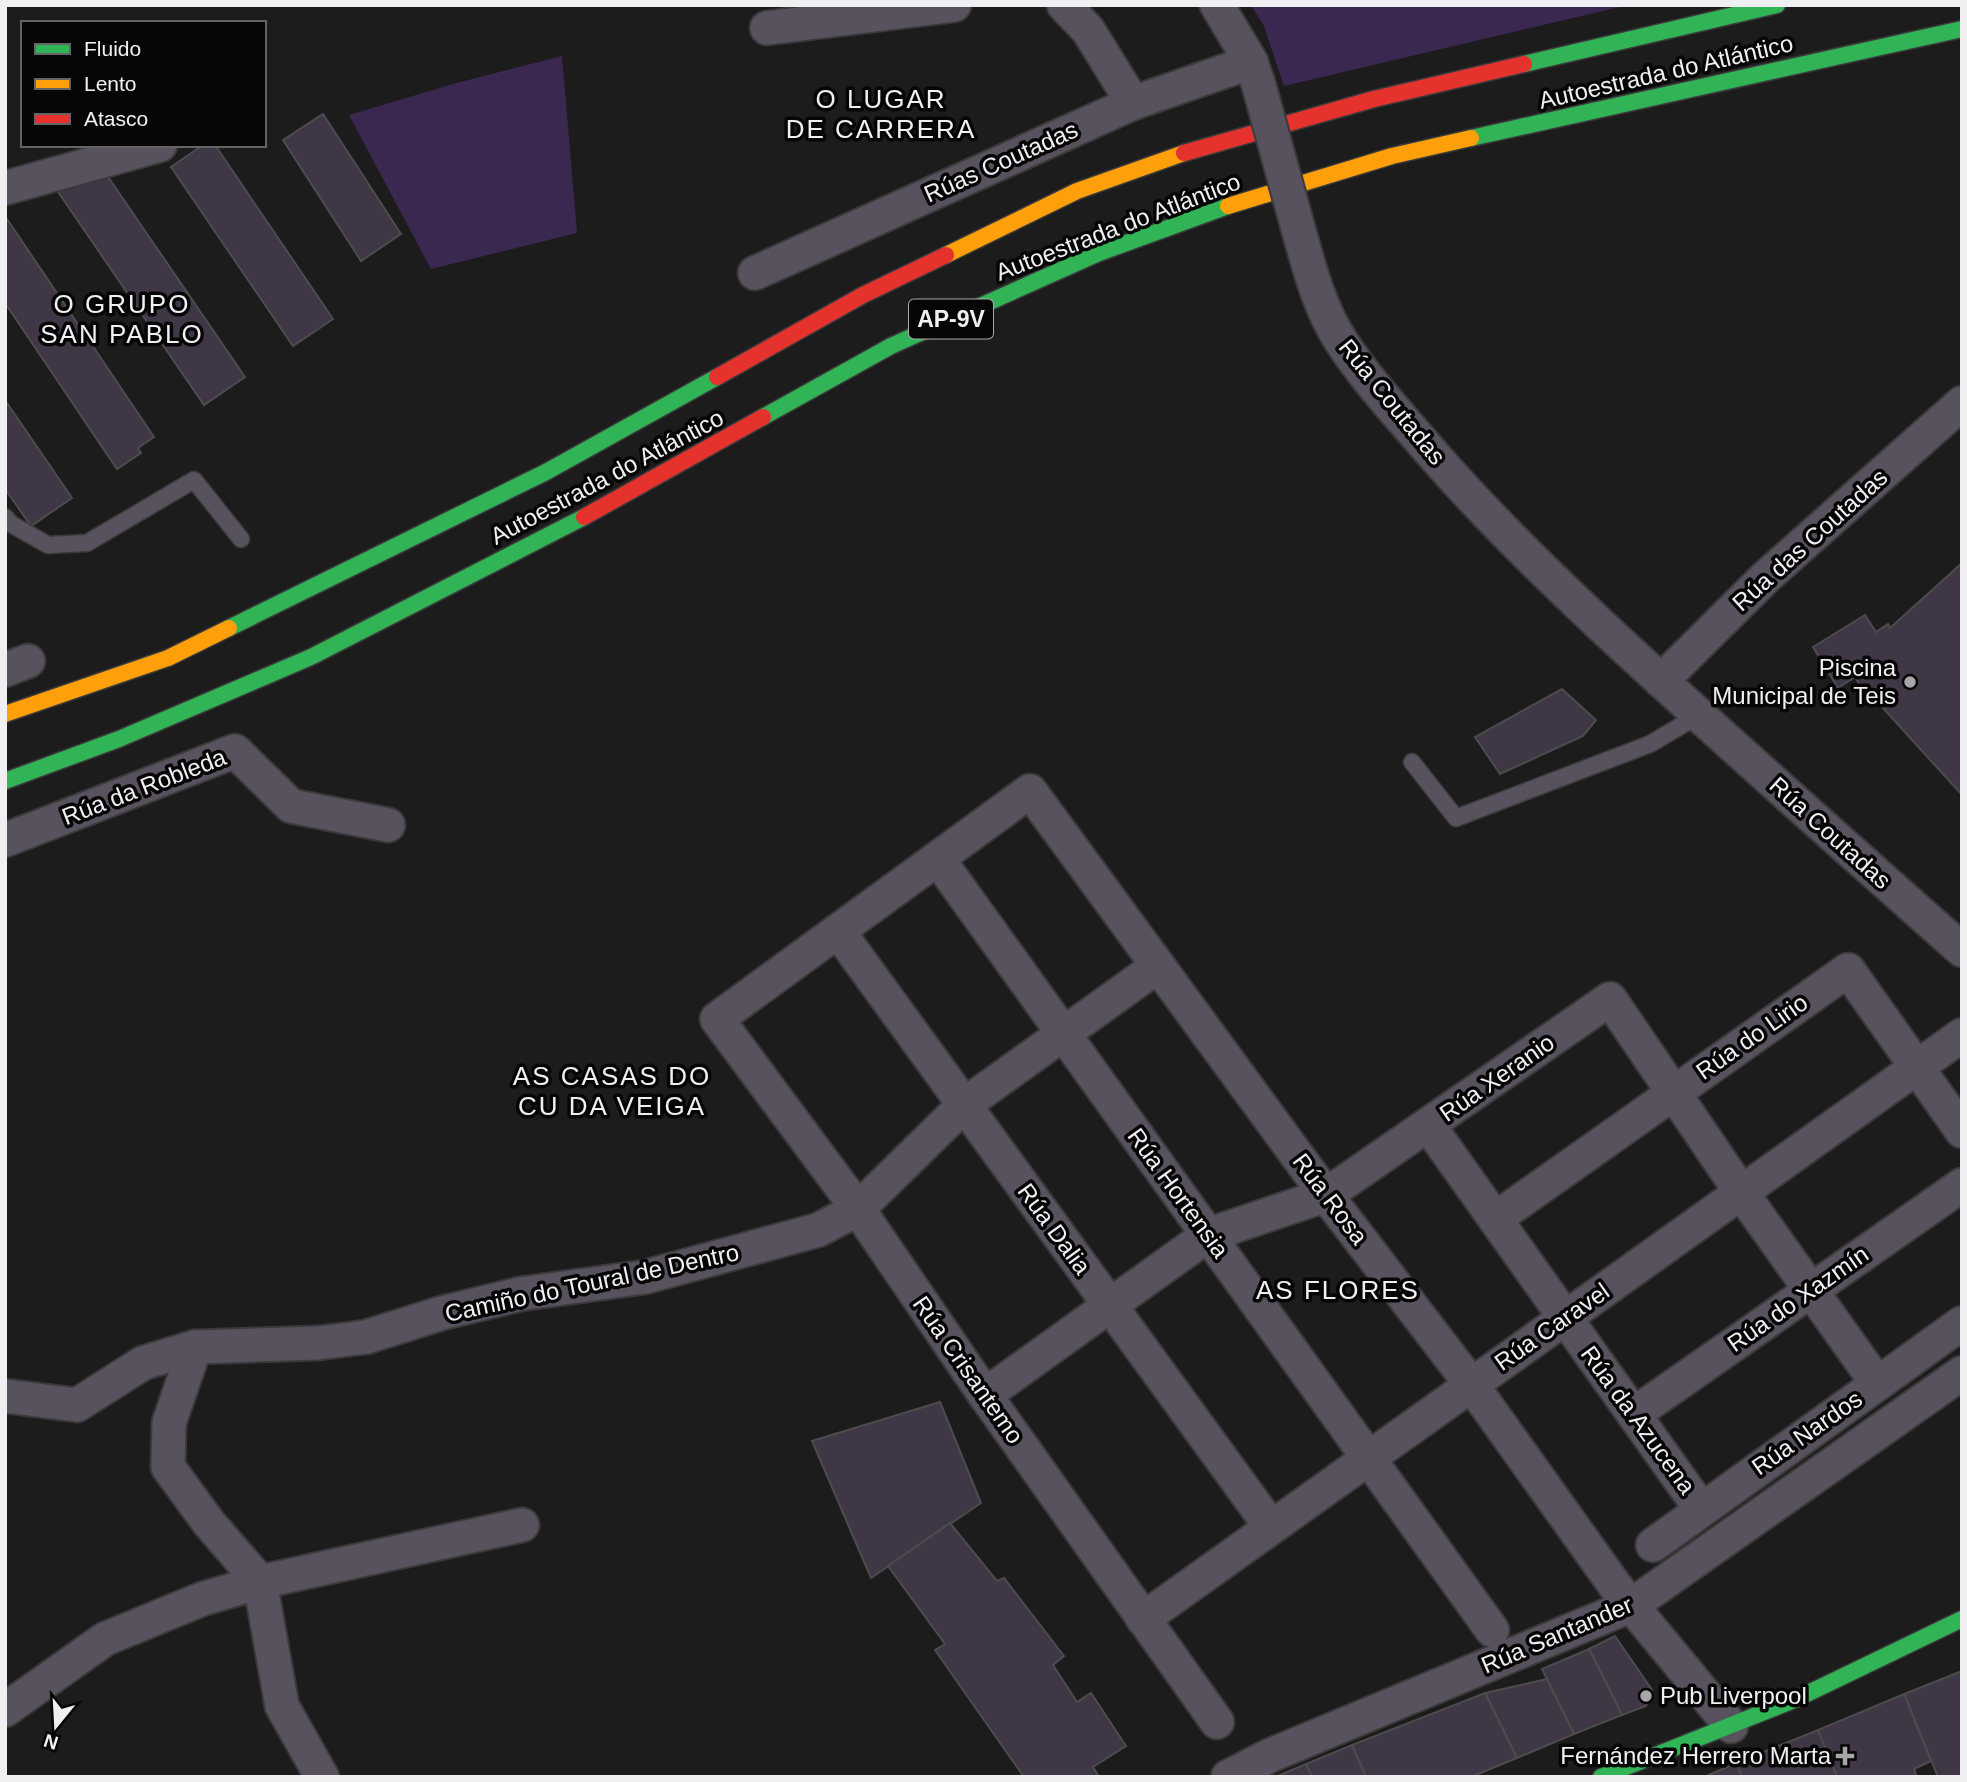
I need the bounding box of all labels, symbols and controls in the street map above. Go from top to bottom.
legend [21,21,266,147]
street label: Autoestrada do Atlántico [1536,29,1796,114]
text: Fluido [84,37,141,60]
text: Lento [84,72,137,95]
district label: O LUGAR DE CARRERA [786,84,976,144]
text: Atasco [84,107,148,130]
street label: Rúas Coutadas [920,116,1082,208]
street label: Autoestrada do Atlántico [992,167,1244,286]
district label: O GRUPO SAN PABLO [40,289,204,349]
road number: AP-9V [909,300,993,338]
street label: Rúa Coutadas [1334,334,1451,470]
street label: Autoestrada do Atlántico [486,404,728,550]
street label: Rúa das Coutadas [1727,463,1893,616]
place label: Piscina Municipal de Teis [1712,654,1897,709]
marker: Piscina Municipal de Teis [1902,674,1918,690]
street label: Rúa da Robleda [58,743,230,830]
street label: Rúa Coutadas [1764,771,1896,894]
street label: Rúa do Lirio [1691,988,1812,1085]
street label: Rúa Xeranio [1434,1028,1559,1127]
district label: AS CASAS DO CU DA VEIGA [513,1061,711,1121]
street label: Rúa Hortensia [1122,1123,1235,1263]
street label: Rúa Rosa [1288,1148,1374,1250]
street label: Rúa Dalia [1013,1178,1097,1280]
street label: Camiño do Toural de Dentro [442,1238,741,1327]
street label: Rúa do Xazmín [1722,1240,1873,1357]
district label: AS FLORES [1256,1275,1420,1305]
street label: Rúa Caravel [1489,1277,1614,1376]
street label: Rúa Crisantemo [908,1291,1029,1448]
street label: Rúa da Azucena [1576,1341,1701,1499]
street label: Rúa Nardos [1747,1385,1867,1480]
street label: Rúa Santander [1477,1591,1636,1679]
place label: Pub Liverpool [1660,1682,1807,1709]
marker: Pub Liverpool [1638,1688,1654,1704]
north arrow [21,1691,91,1761]
text: N [41,1730,61,1754]
place label: Fernández Herrero Marta [1560,1742,1832,1769]
marker: Fernández Herrero Marta [1837,1748,1853,1764]

